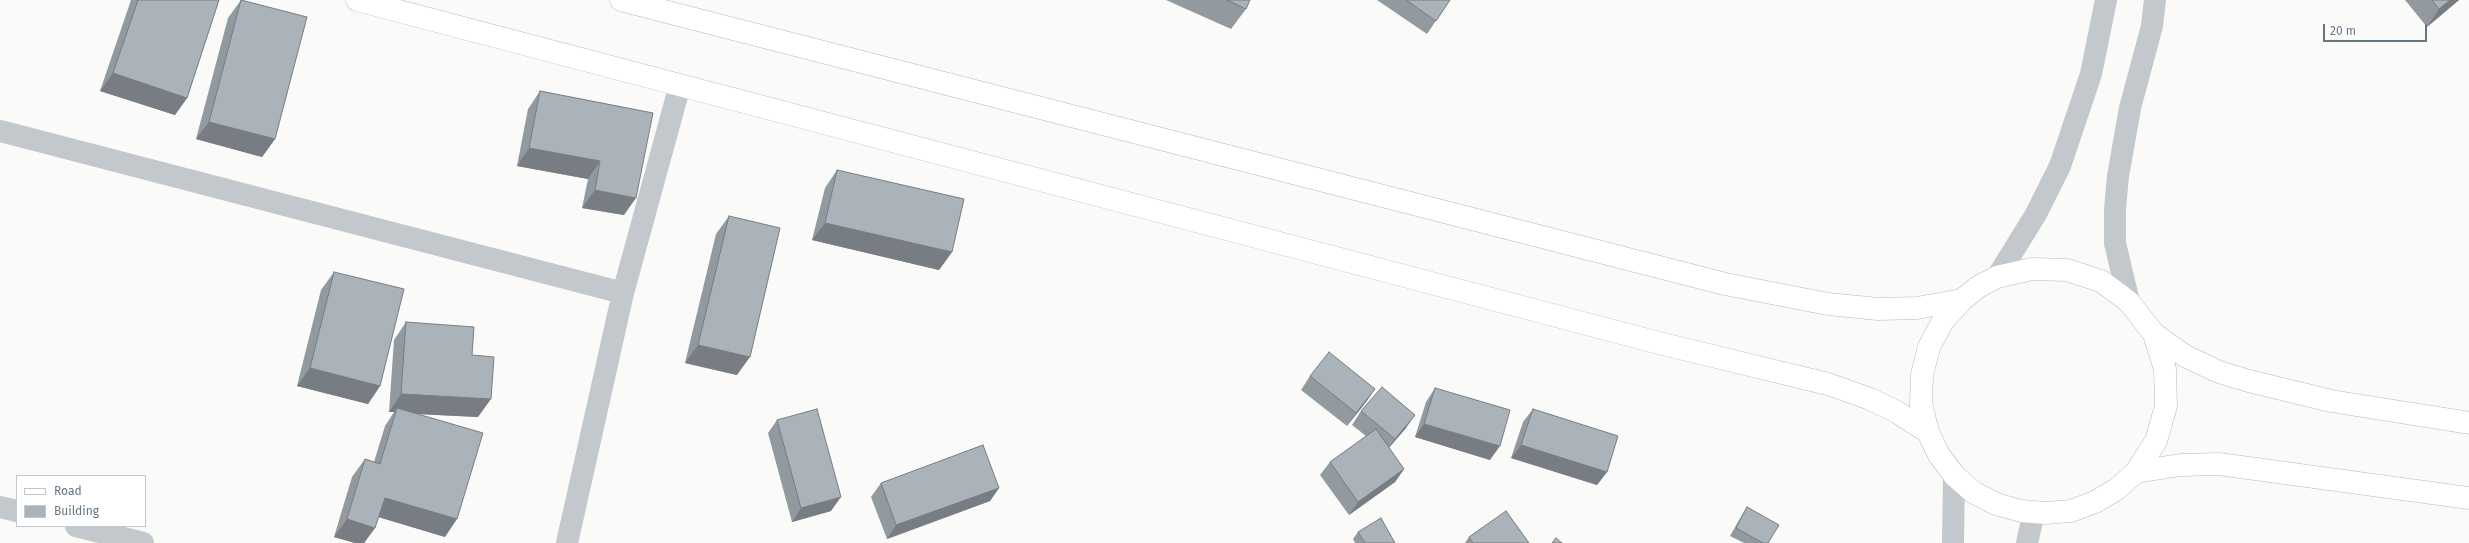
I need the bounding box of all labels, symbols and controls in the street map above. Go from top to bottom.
scale bar [2325,16,2429,42]
text: 20 m [2330,24,2356,38]
legend [16,475,146,527]
text: Road [54,484,82,498]
text: Building [54,504,99,518]

